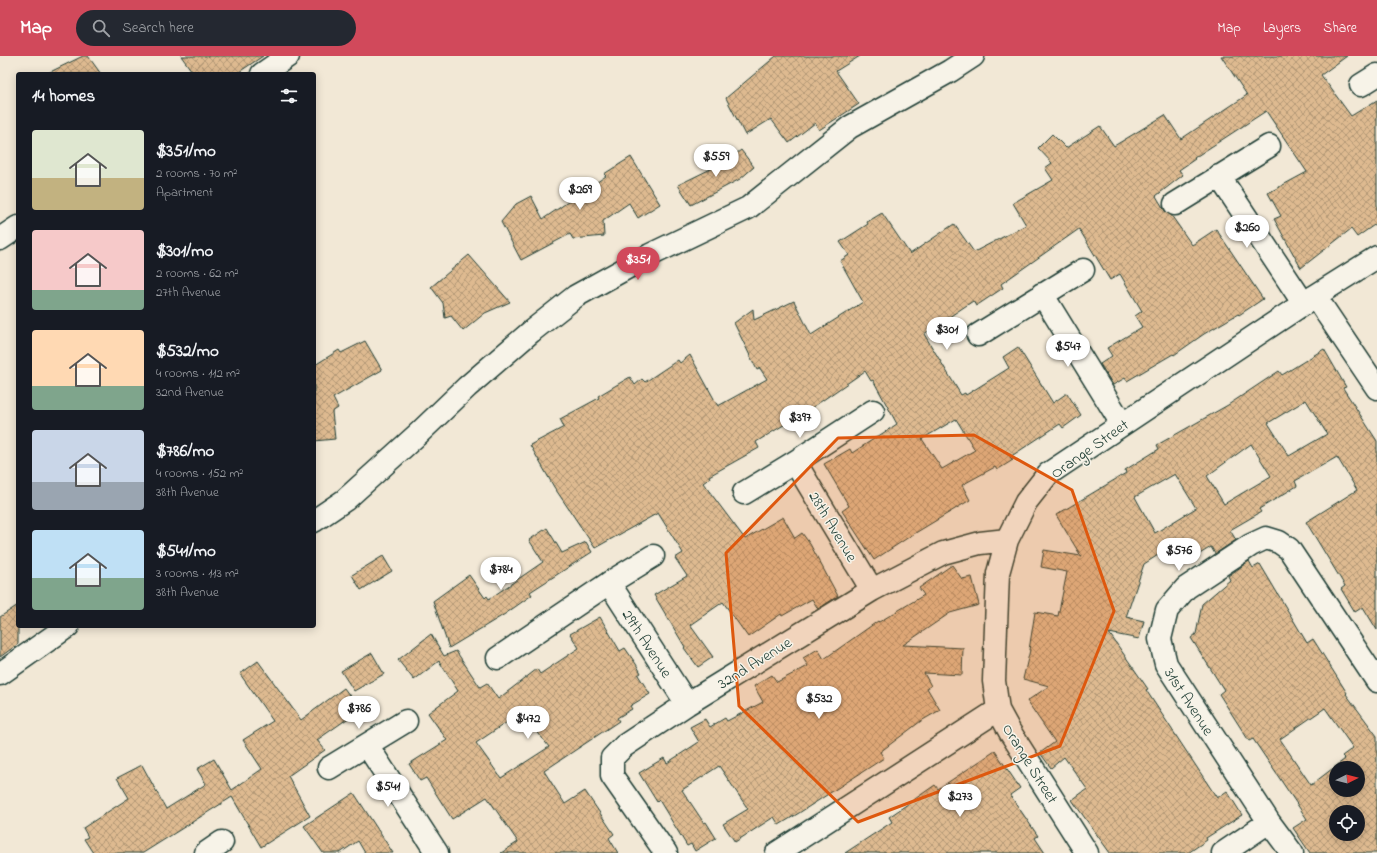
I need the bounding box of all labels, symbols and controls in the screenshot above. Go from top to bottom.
search box [76,10,356,46]
text: Map [20,15,52,42]
icon: search [90,17,112,39]
text: Search here [122,17,194,39]
text: Map [1217,18,1241,39]
text: Layers [1263,18,1301,39]
text: Share [1323,18,1357,39]
text: 14 homes [32,84,95,109]
icon: filters [278,85,300,107]
text: $351/mo [156,139,216,164]
pin: $559 [692,144,740,178]
icon: home [64,146,112,194]
text: $559 [703,147,729,166]
text: 2 rooms · 70 m² [156,164,237,183]
pin: $269 [556,177,604,211]
text: $269 [568,180,592,199]
text: Apartment [156,183,213,202]
pin: $260 [1223,215,1271,249]
text: $260 [1234,218,1260,237]
text: $301/mo [156,239,213,264]
icon: home [64,246,112,294]
pin: $351 [614,247,662,281]
text: $351 [626,250,650,269]
text: 2 rooms · 62 m² [156,264,239,283]
text: 27th Avenue [156,283,220,302]
pin: $301 [923,317,971,351]
text: $301 [936,320,958,339]
pin: $547 [1044,334,1092,368]
text: $547 [1055,337,1081,356]
text: $532/mo [156,339,219,364]
icon: home [64,346,112,394]
text: 4 rooms · 112 m² [156,364,240,383]
text: 32nd Avenue [156,383,224,402]
pin: $397 [776,405,824,439]
text: $397 [789,408,811,427]
street label: Orange Street [1046,413,1135,485]
text: $786/mo [156,439,214,464]
icon: home [64,446,112,494]
text: 4 rooms · 152 m² [156,464,243,483]
text: 38th Avenue [156,483,219,502]
street label: 28th Avenue [802,487,863,568]
pin: $576 [1155,538,1203,572]
text: $541/mo [156,539,216,564]
text: $576 [1166,541,1192,560]
icon: home [64,546,112,594]
pin: $784 [477,557,525,591]
text: $784 [489,560,513,579]
text: 3 rooms · 113 m² [156,564,239,583]
text: 38th Avenue [156,583,219,602]
street label: 29th Avenue [615,605,678,684]
street label: 32nd Avenue [713,631,797,696]
street label: 31st Avenue [1157,663,1220,742]
pin: $532 [795,686,843,720]
text: $532 [805,689,833,708]
pin: $786 [335,696,383,730]
text: $786 [347,699,371,718]
pin: $472 [504,706,552,740]
text: $472 [515,709,541,728]
street label: Orange Street [995,719,1064,809]
north arrow [1329,761,1365,797]
map controls [1329,761,1365,841]
pin: $541 [364,774,412,808]
text: $541 [376,777,400,796]
pin: $273 [936,784,984,818]
text: $273 [947,787,973,806]
button: locate [1329,805,1365,841]

